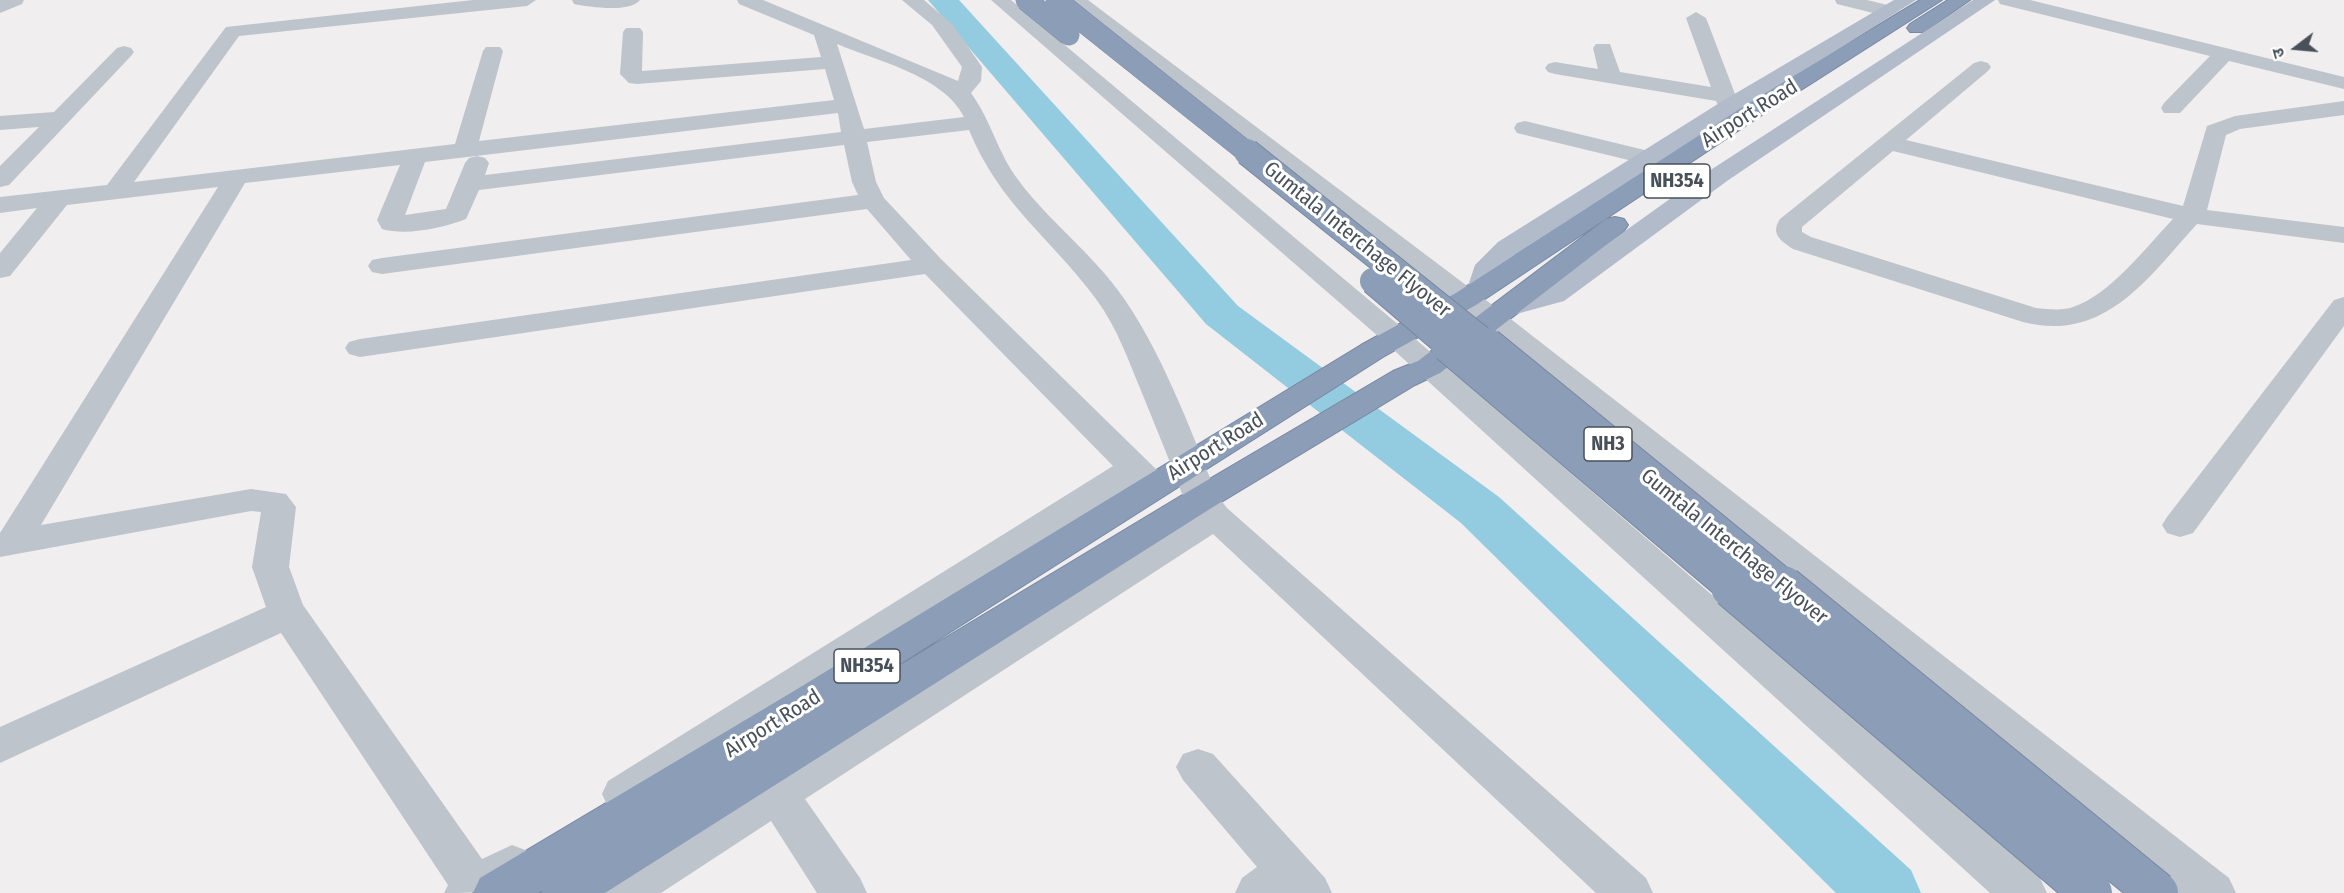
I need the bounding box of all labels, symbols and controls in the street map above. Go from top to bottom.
north arrow [2266,18,2326,78]
text: उ [2268,46,2289,60]
street label: Airport Road [1697,75,1803,153]
street label: Gumtala Interchage Flyover [1258,157,1456,323]
road number: NH354 [1644,164,1710,198]
street label: Airport Road [1163,408,1269,486]
road number: NH3 [1584,427,1632,461]
street label: Gumtala Interchage Flyover [1635,464,1833,630]
road number: NH354 [834,649,900,683]
street label: Airport Road [720,685,826,763]

